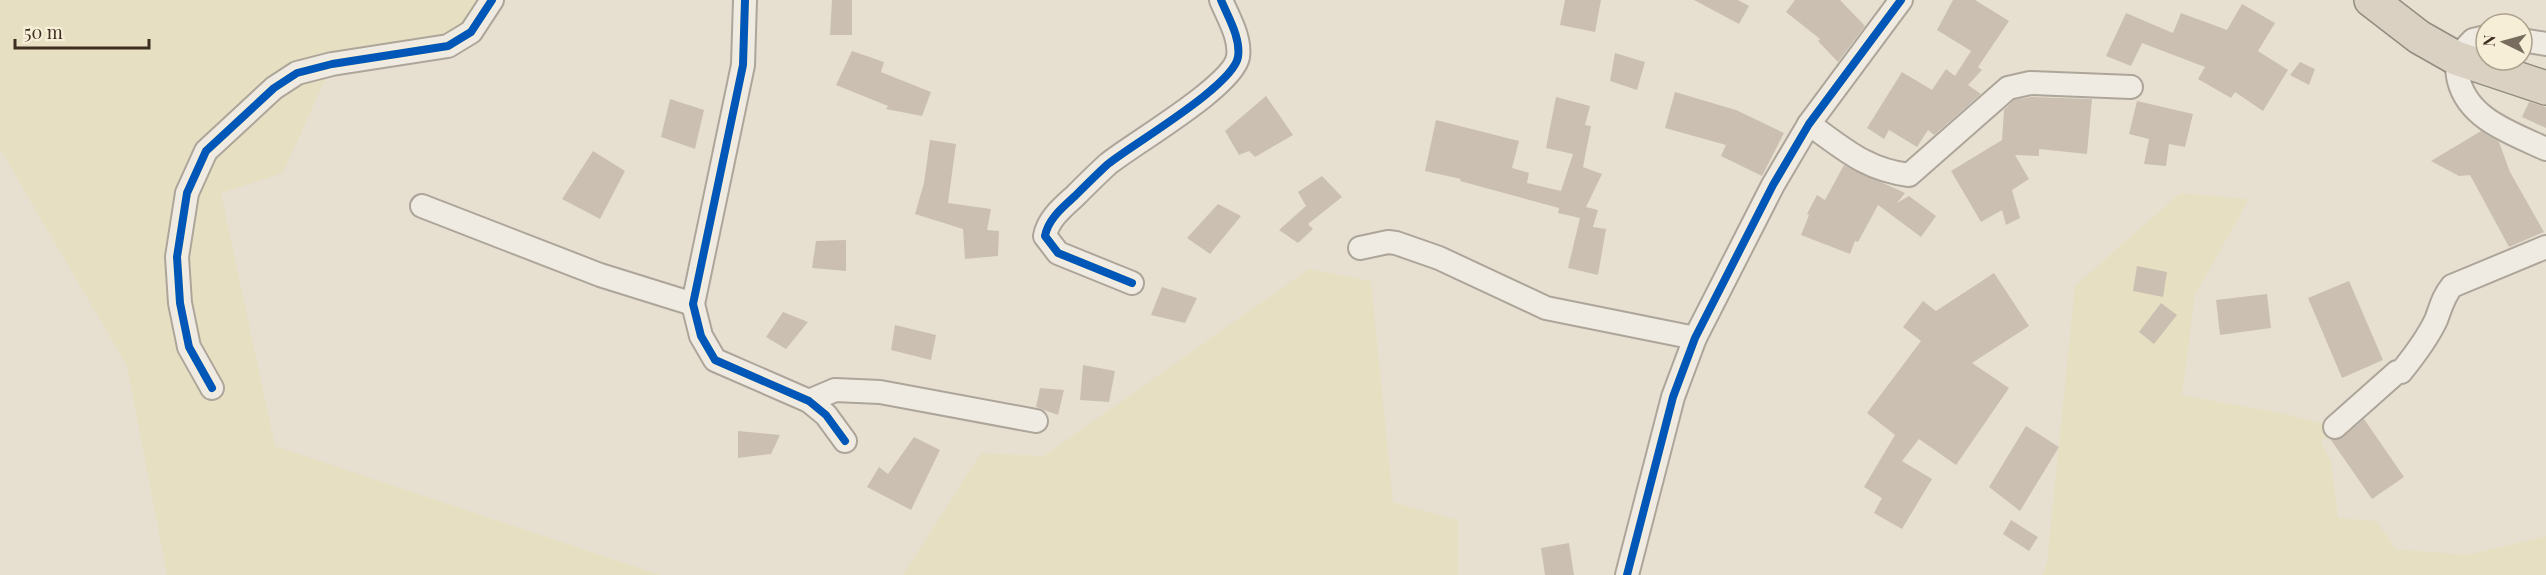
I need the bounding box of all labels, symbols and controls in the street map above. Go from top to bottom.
scale bar [15,12,148,50]
north arrow [2474,12,2534,72]
text: 50 m [24,20,63,44]
text: N [2478,34,2500,47]

